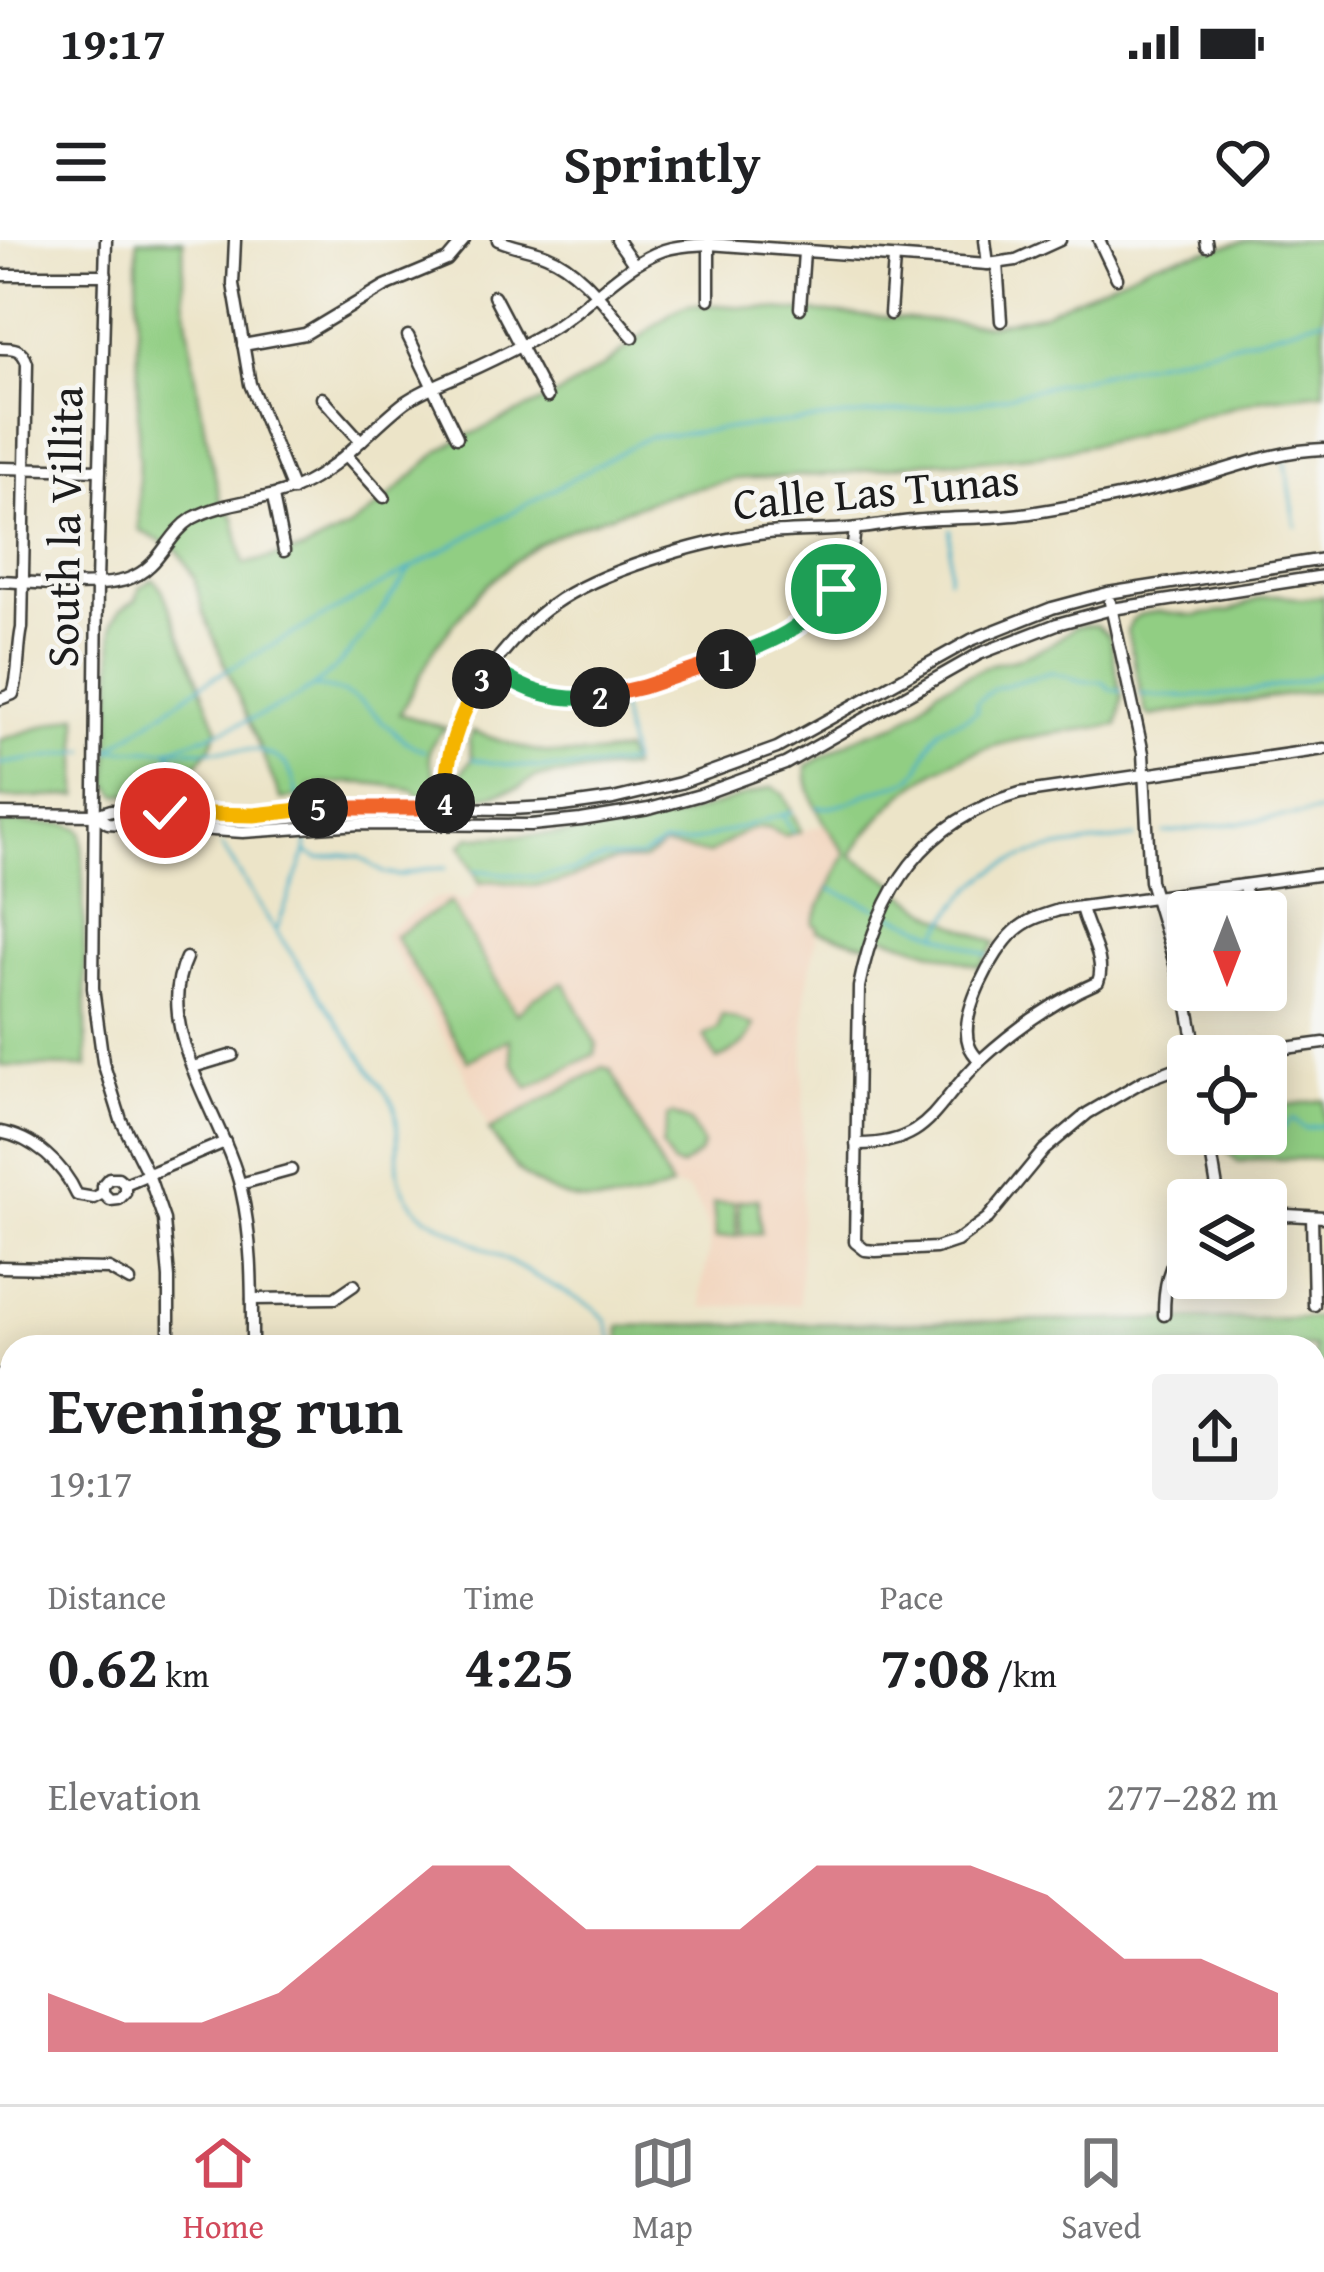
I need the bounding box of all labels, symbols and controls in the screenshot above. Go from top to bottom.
text: 19:17 [60,10,166,75]
text: Sprintly [563,123,761,202]
icon: menu [48,129,114,195]
icon: heart [1210,129,1276,195]
street label: South la Villita [29,386,98,668]
street label: Calle Las Tunas [730,446,1022,535]
pin [785,538,887,640]
icon: arrive [803,556,869,622]
pin: 1 [696,629,756,689]
text: 1 [717,635,735,683]
pin: 3 [452,649,512,709]
text: 3 [473,655,491,703]
pin: 2 [570,667,630,727]
text: 2 [591,673,609,721]
pin [114,762,216,864]
pin: 4 [415,773,475,833]
pin: 5 [288,778,348,838]
text: 4 [436,779,454,827]
icon: check [132,780,198,846]
text: 5 [309,784,327,832]
north arrow [1167,891,1287,1011]
map controls [1167,891,1287,1299]
button: locate [1167,1035,1287,1155]
button: layers [1167,1179,1287,1299]
text: Evening run [48,1360,403,1457]
button: share [1152,1374,1278,1500]
text: 19:17 [48,1454,133,1511]
text: Distance [48,1573,166,1621]
text: Time [464,1573,534,1621]
text: Pace [880,1573,943,1621]
text: 0.62 [48,1621,158,1709]
text: 4:25 [464,1621,574,1709]
text: 7:08 [880,1621,990,1709]
text: km [158,1651,209,1699]
text: /km [990,1651,1057,1699]
text: Elevation [48,1767,201,1824]
text: 277–282 m [1106,1767,1278,1824]
tab: Home [183,2130,264,2250]
tab: Map [630,2130,696,2250]
tab: Saved [1061,2130,1141,2250]

